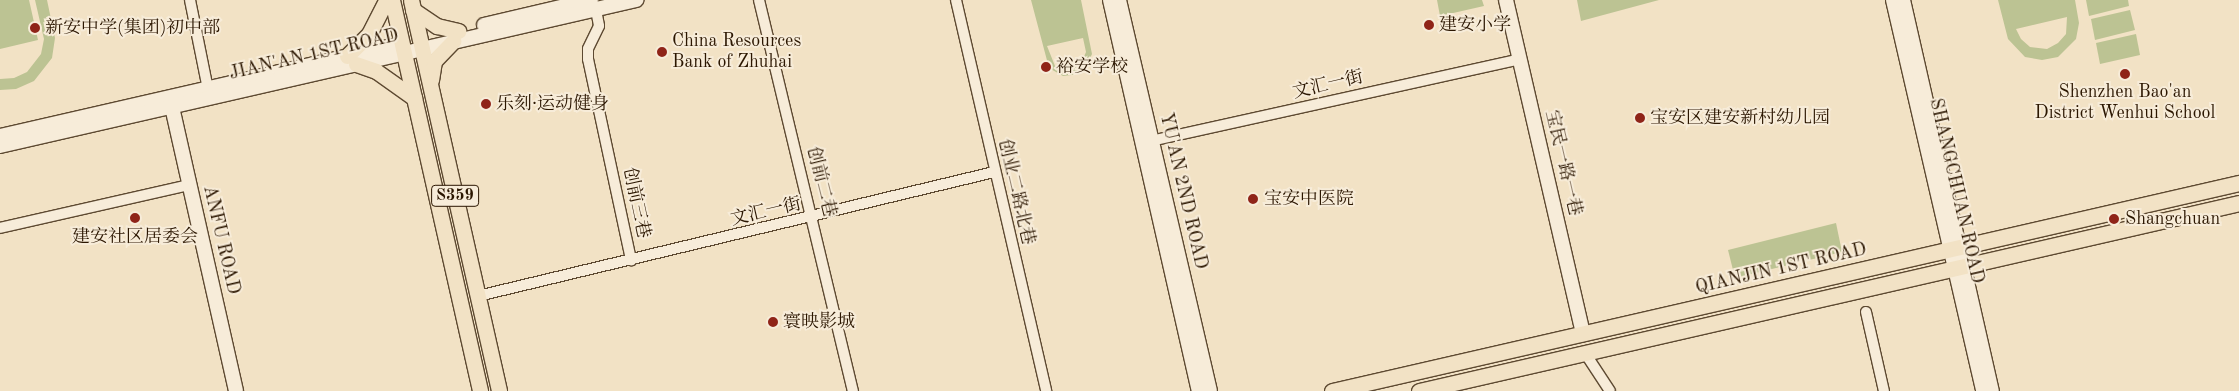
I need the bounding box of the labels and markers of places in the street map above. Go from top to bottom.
place label: 建安小学 [1439,14,1511,36]
place label: 新安中学(集团)初中部 [45,17,220,39]
marker: 建安小学 [1423,19,1435,31]
marker: 新安中学(集团)初中部 [29,22,41,34]
place label: China Resources Bank of Zhuhai [672,31,801,74]
marker: China Resources Bank of Zhuhai [656,46,668,58]
place label: 裕安学校 [1056,56,1128,78]
marker: 裕安学校 [1040,61,1052,73]
marker: Shenzhen Bao'an District Wenhui School [2119,68,2131,80]
place label: Shenzhen Bao'an District Wenhui School [2035,82,2215,125]
place label: 乐刻·运动健身 [496,93,609,115]
marker: 乐刻·运动健身 [480,98,492,110]
place label: 宝安区建安新村幼儿园 [1650,107,1830,129]
marker: 宝安区建安新村幼儿园 [1634,112,1646,124]
place label: 宝安中医院 [1264,188,1354,210]
marker: 宝安中医院 [1246,192,1260,206]
place label: Shangchuan [2125,208,2220,230]
marker: 建安社区居委会 [129,212,141,224]
marker: Shangchuan [2107,212,2121,226]
place label: 建安社区居委会 [72,226,198,248]
place label: 寰映影城 [783,311,855,333]
marker: 寰映影城 [767,316,779,328]

